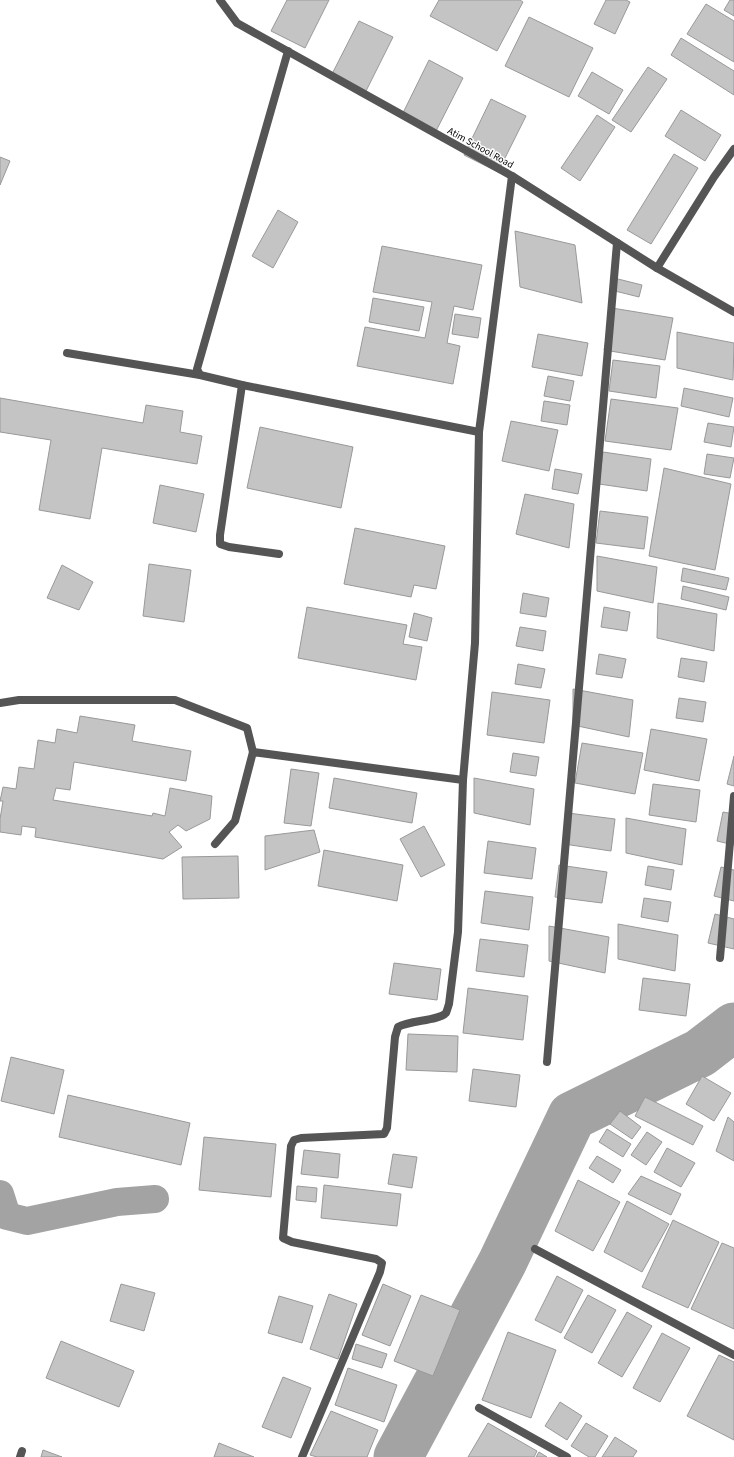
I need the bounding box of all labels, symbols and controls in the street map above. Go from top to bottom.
street label: Atim School Road [445,124,516,172]

